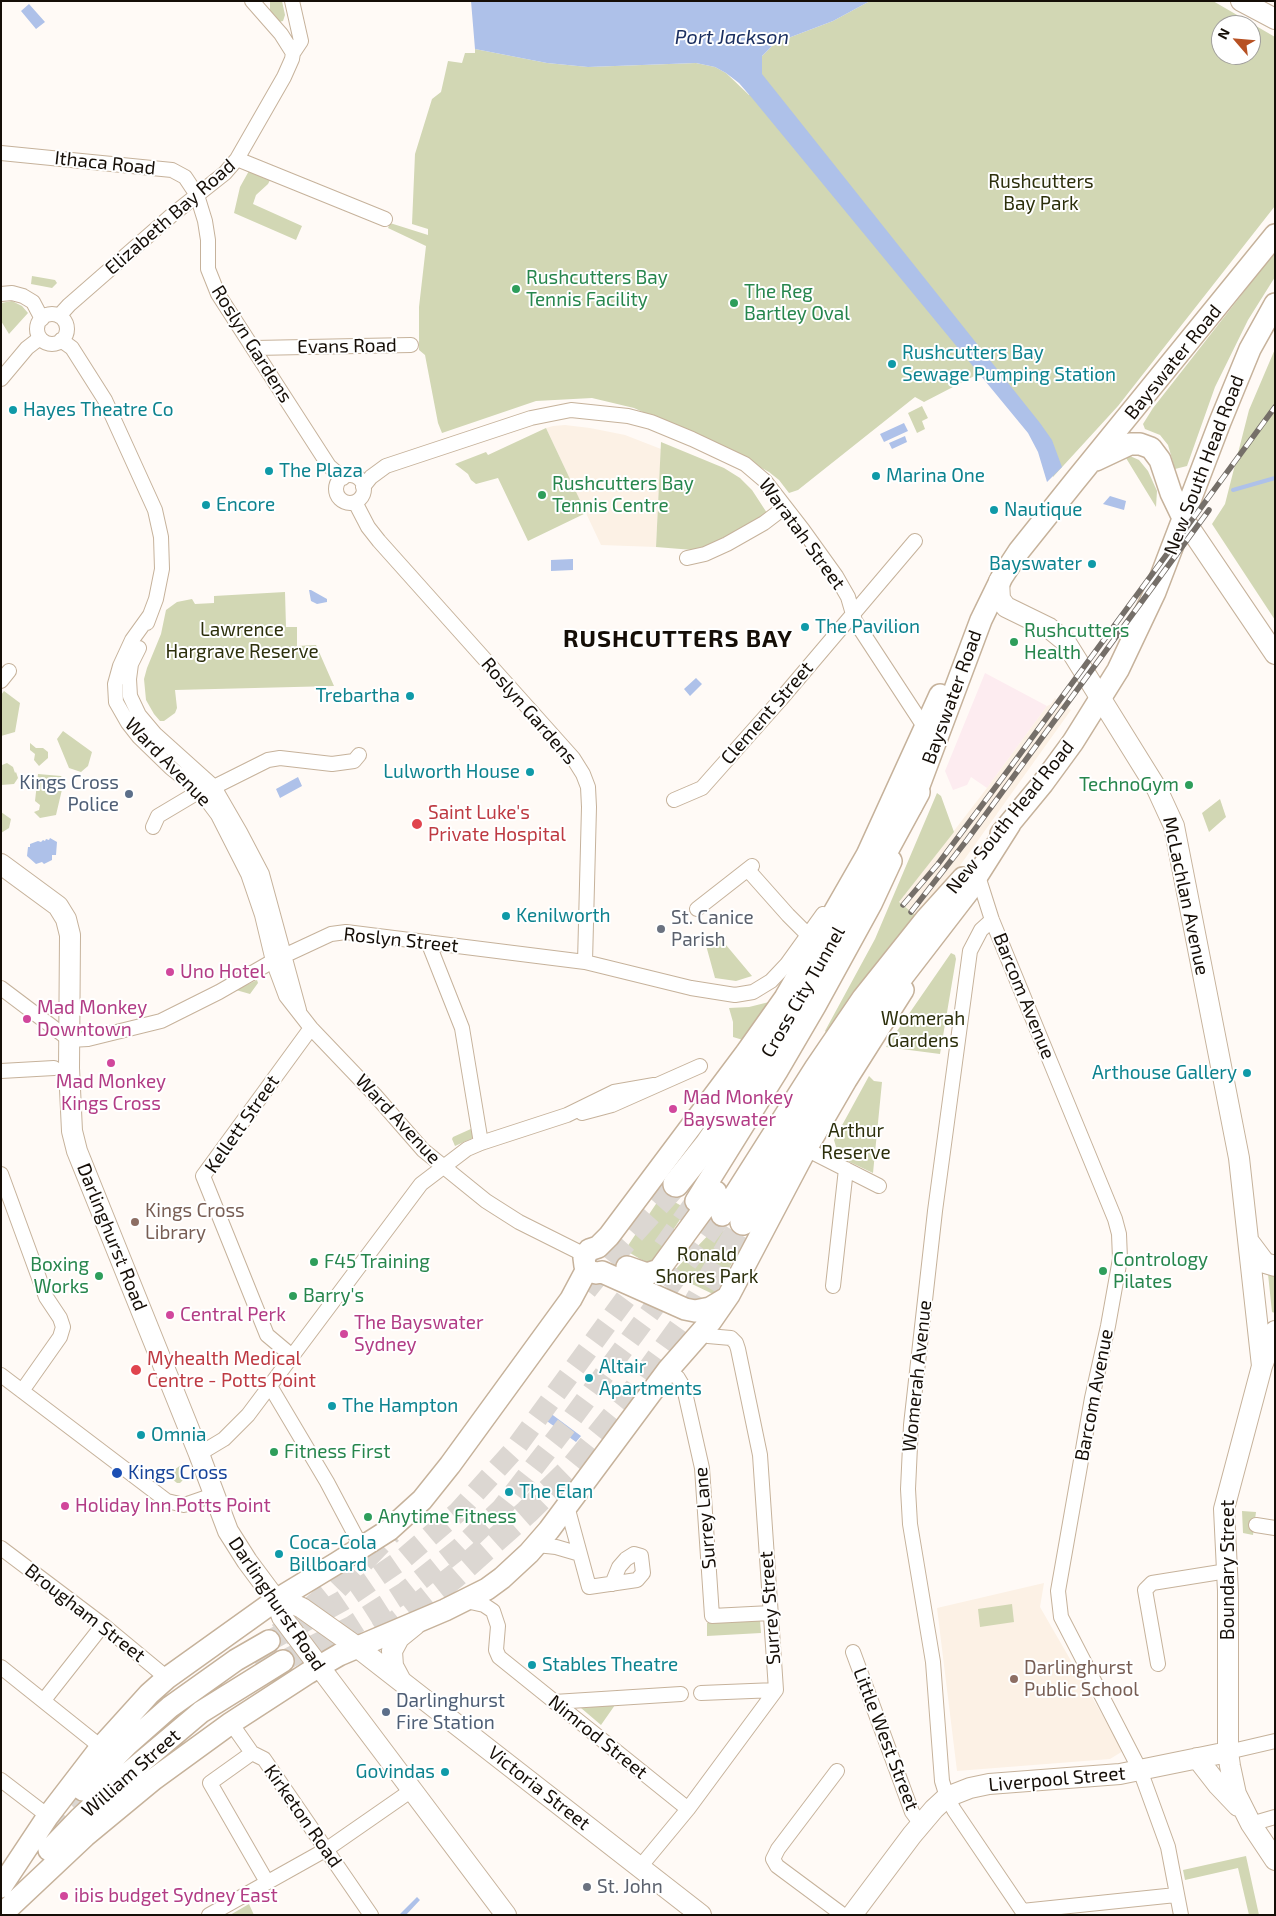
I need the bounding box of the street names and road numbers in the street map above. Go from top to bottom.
street label: Ithaca Road [53,146,157,180]
street label: Elizabeth Bay Road [100,154,240,280]
street label: Roslyn Gardens [207,281,297,407]
street label: Bayswater Road [1120,300,1226,424]
street label: Evans Road [297,334,397,358]
street label: New South Head Road [1159,372,1249,558]
street label: Waratah Street [754,474,850,594]
street label: Bayswater Road [917,627,987,767]
street label: Roslyn Gardens [476,653,582,769]
street label: Clement Street [716,657,818,769]
street label: Ward Avenue [120,713,216,811]
street label: New South Head Road [941,736,1079,898]
street label: McLachlan Avenue [1158,815,1214,977]
street label: Cross City Tunnel [756,922,850,1062]
street label: Roslyn Street [342,923,460,957]
street label: Barcom Avenue [988,930,1060,1062]
street label: Ward Avenue [351,1069,445,1169]
street label: Kellett Street [200,1071,284,1177]
street label: Darlinghurst Road [72,1160,152,1314]
street label: Womerah Avenue [898,1299,936,1453]
street label: Barcom Avenue [1070,1327,1118,1463]
street label: Surrey Lane [689,1466,721,1570]
street label: Boundary Street [1217,1500,1239,1640]
street label: Darlinghurst Road [224,1533,330,1675]
street label: Surrey Street [755,1550,785,1666]
street label: Brougham Street [20,1559,150,1667]
street label: Little West Street [848,1665,924,1813]
street label: Nimrod Street [544,1690,652,1784]
street label: William Street [77,1724,185,1822]
street label: Victoria Street [483,1741,595,1835]
street label: Kirketon Road [259,1760,347,1872]
street label: Liverpool Street [987,1762,1127,1796]

